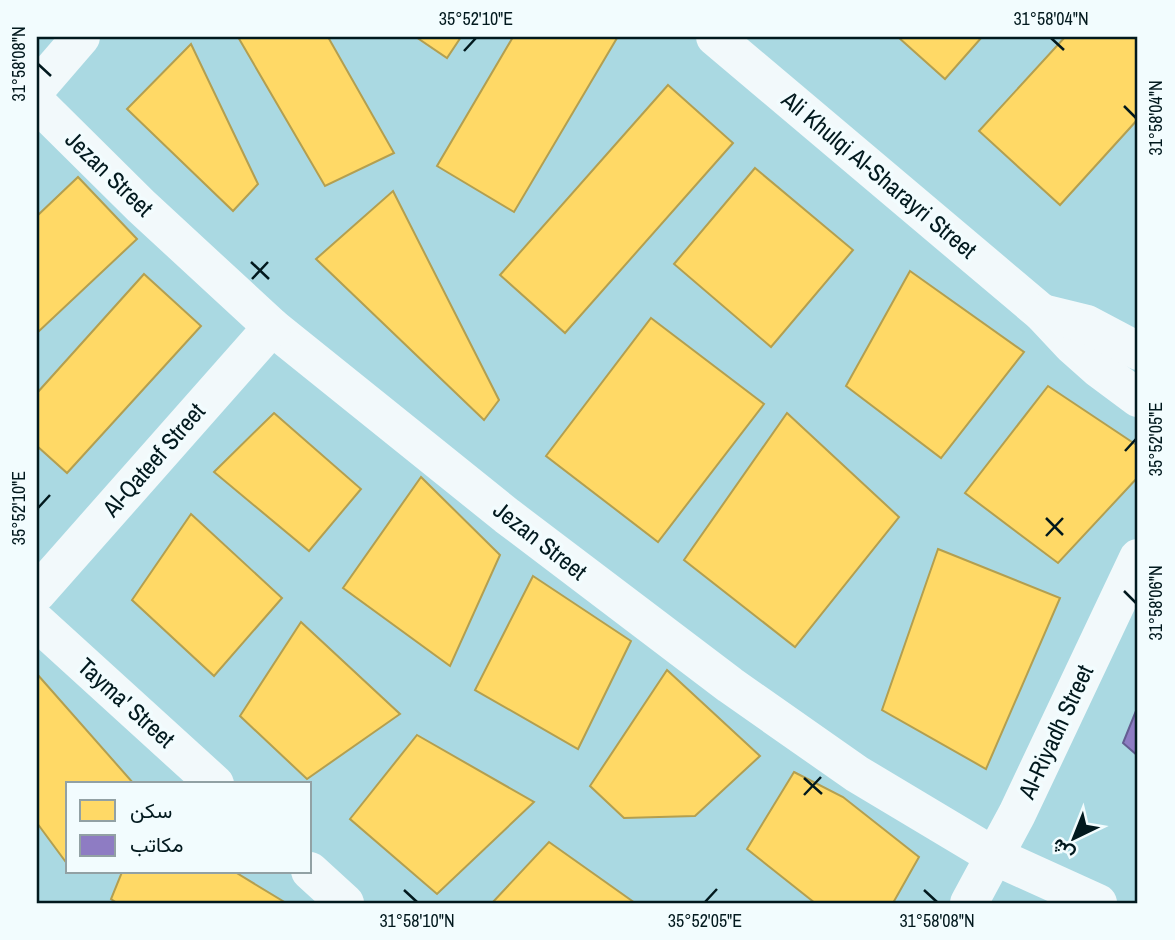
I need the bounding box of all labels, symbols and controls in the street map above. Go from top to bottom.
text: 35°52'10"E [439,6,513,31]
text: 31°58'04"N [1013,6,1089,31]
text: 31°58'08"N [6,26,31,102]
text: 31°58'04"N [1143,80,1168,156]
street label: Ali Khulqi Al-Sharayri Street [775,83,984,266]
street label: Jezan Street [59,123,161,224]
street label: Al-Qateef Street [94,395,212,524]
text: 35°52'05"E [1143,402,1168,476]
text: 35°52'10"E [6,471,31,545]
street label: Jezan Street [487,494,594,587]
text: 31°58'06"N [1143,565,1168,641]
street label: Tayma' Street [71,650,182,755]
street label: Al-Riyadh Street [1010,659,1100,805]
legend [66,782,312,874]
text: سكن [130,796,172,825]
north arrow [1038,804,1108,874]
text: مكاتب [130,830,183,859]
text: ش [1045,833,1080,868]
text: 31°58'10"N [379,908,455,933]
text: 35°52'05"E [668,908,742,933]
text: 31°58'08"N [899,908,975,933]

